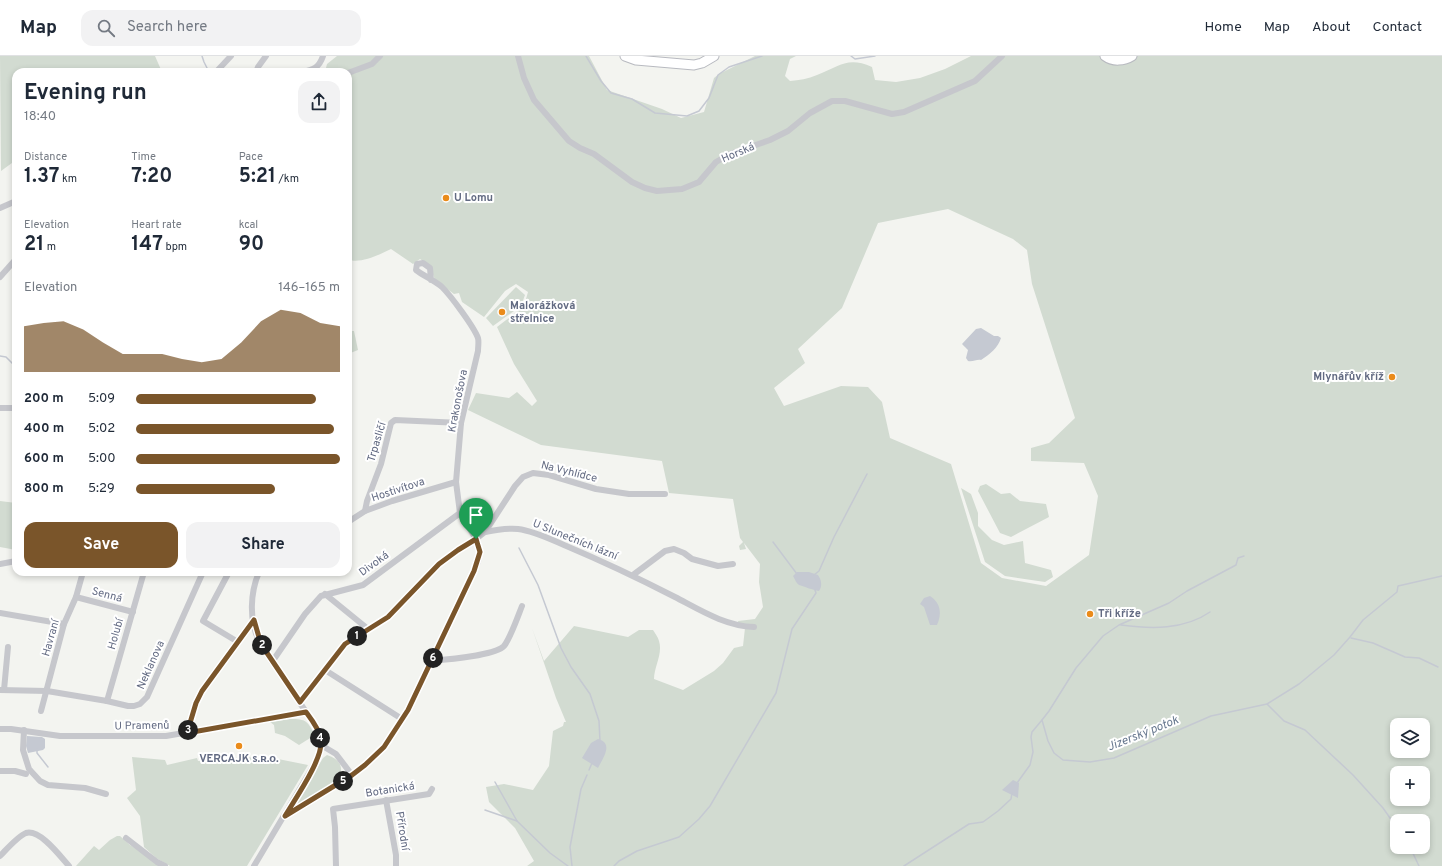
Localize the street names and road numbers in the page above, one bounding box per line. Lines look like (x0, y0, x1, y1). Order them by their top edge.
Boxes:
street label: Horská (719, 140, 757, 166)
street label: Krakonošova (445, 368, 471, 433)
street label: Trpasličí (364, 419, 390, 464)
street label: Na Vyhlídce (539, 458, 599, 486)
street label: Hostivítova (370, 475, 427, 505)
street label: U Slunečních lázní (530, 517, 621, 564)
street label: Divoká (356, 548, 392, 580)
street label: Senná (90, 584, 124, 606)
street label: Holubí (105, 616, 127, 651)
street label: Havraní (39, 617, 63, 658)
street label: Neklanova (134, 638, 168, 692)
street label: U Pramenů (114, 719, 170, 733)
street label: Botanická (364, 779, 416, 801)
street label: Přírodní (392, 810, 412, 853)

